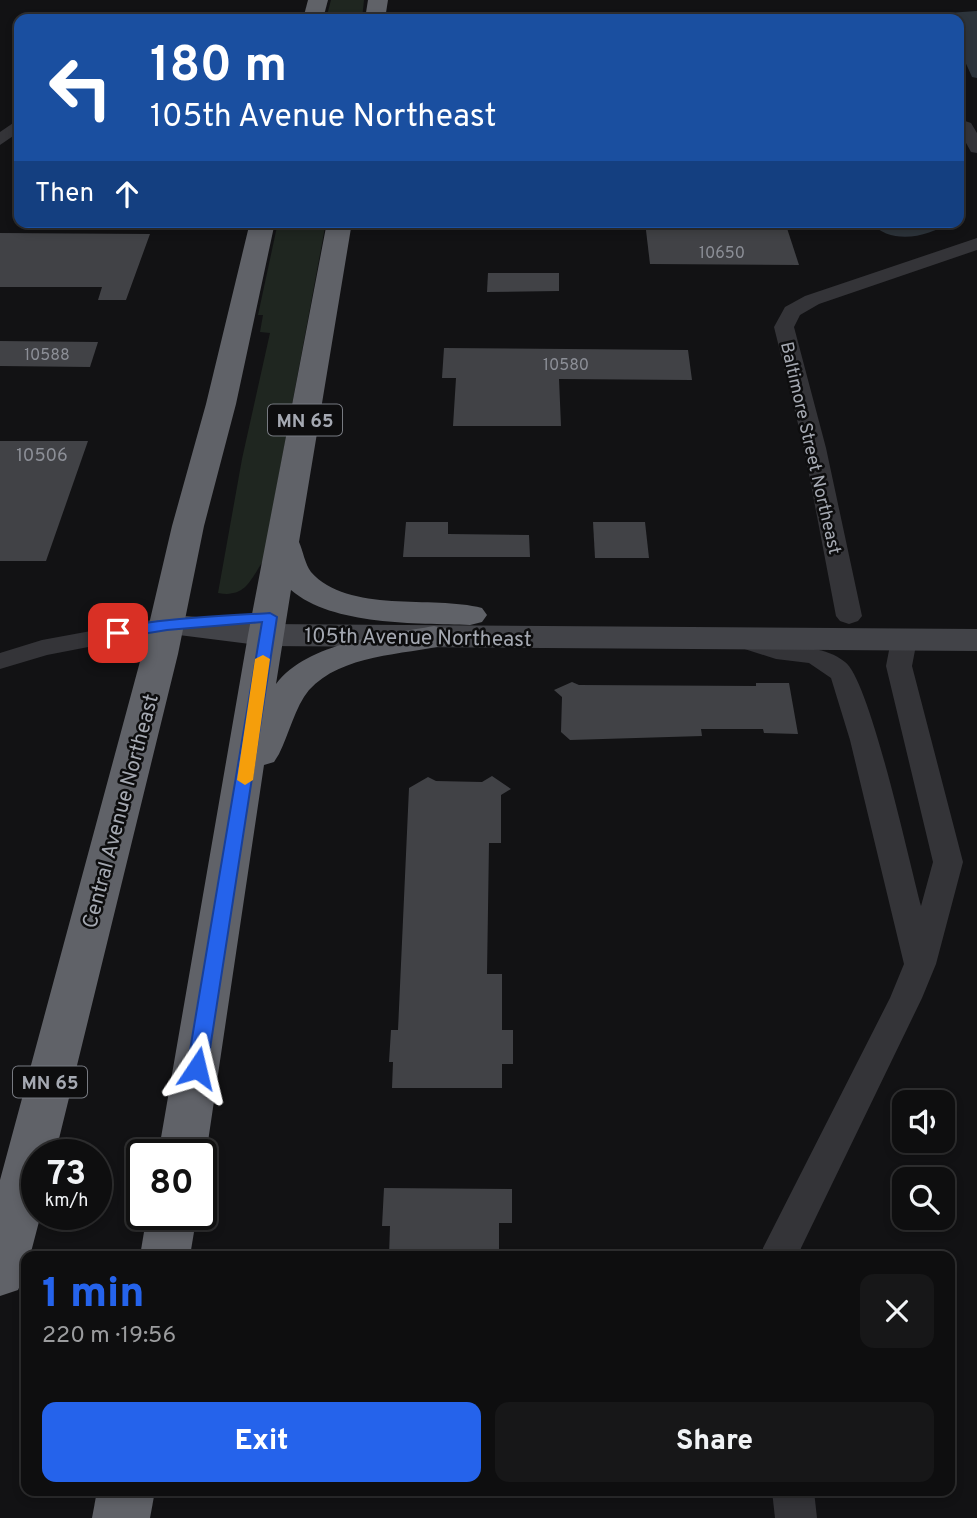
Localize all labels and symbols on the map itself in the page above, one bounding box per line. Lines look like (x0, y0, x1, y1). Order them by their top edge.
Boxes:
house number: 10650 (699, 244, 745, 264)
street label: Baltimore Street Northeast (774, 340, 845, 557)
house number: 10588 (24, 346, 70, 366)
house number: 10580 (543, 356, 589, 376)
road number: MN 65 (268, 404, 342, 436)
house number: 10506 (16, 445, 68, 468)
pin (88, 603, 148, 663)
street label: 105th Avenue Northeast (304, 623, 532, 654)
street label: Central Avenue Northeast (77, 691, 166, 932)
position arrow (160, 1031, 234, 1105)
road number: MN 65 (13, 1066, 87, 1098)
speed limit sign: 80 (126, 1139, 217, 1230)

